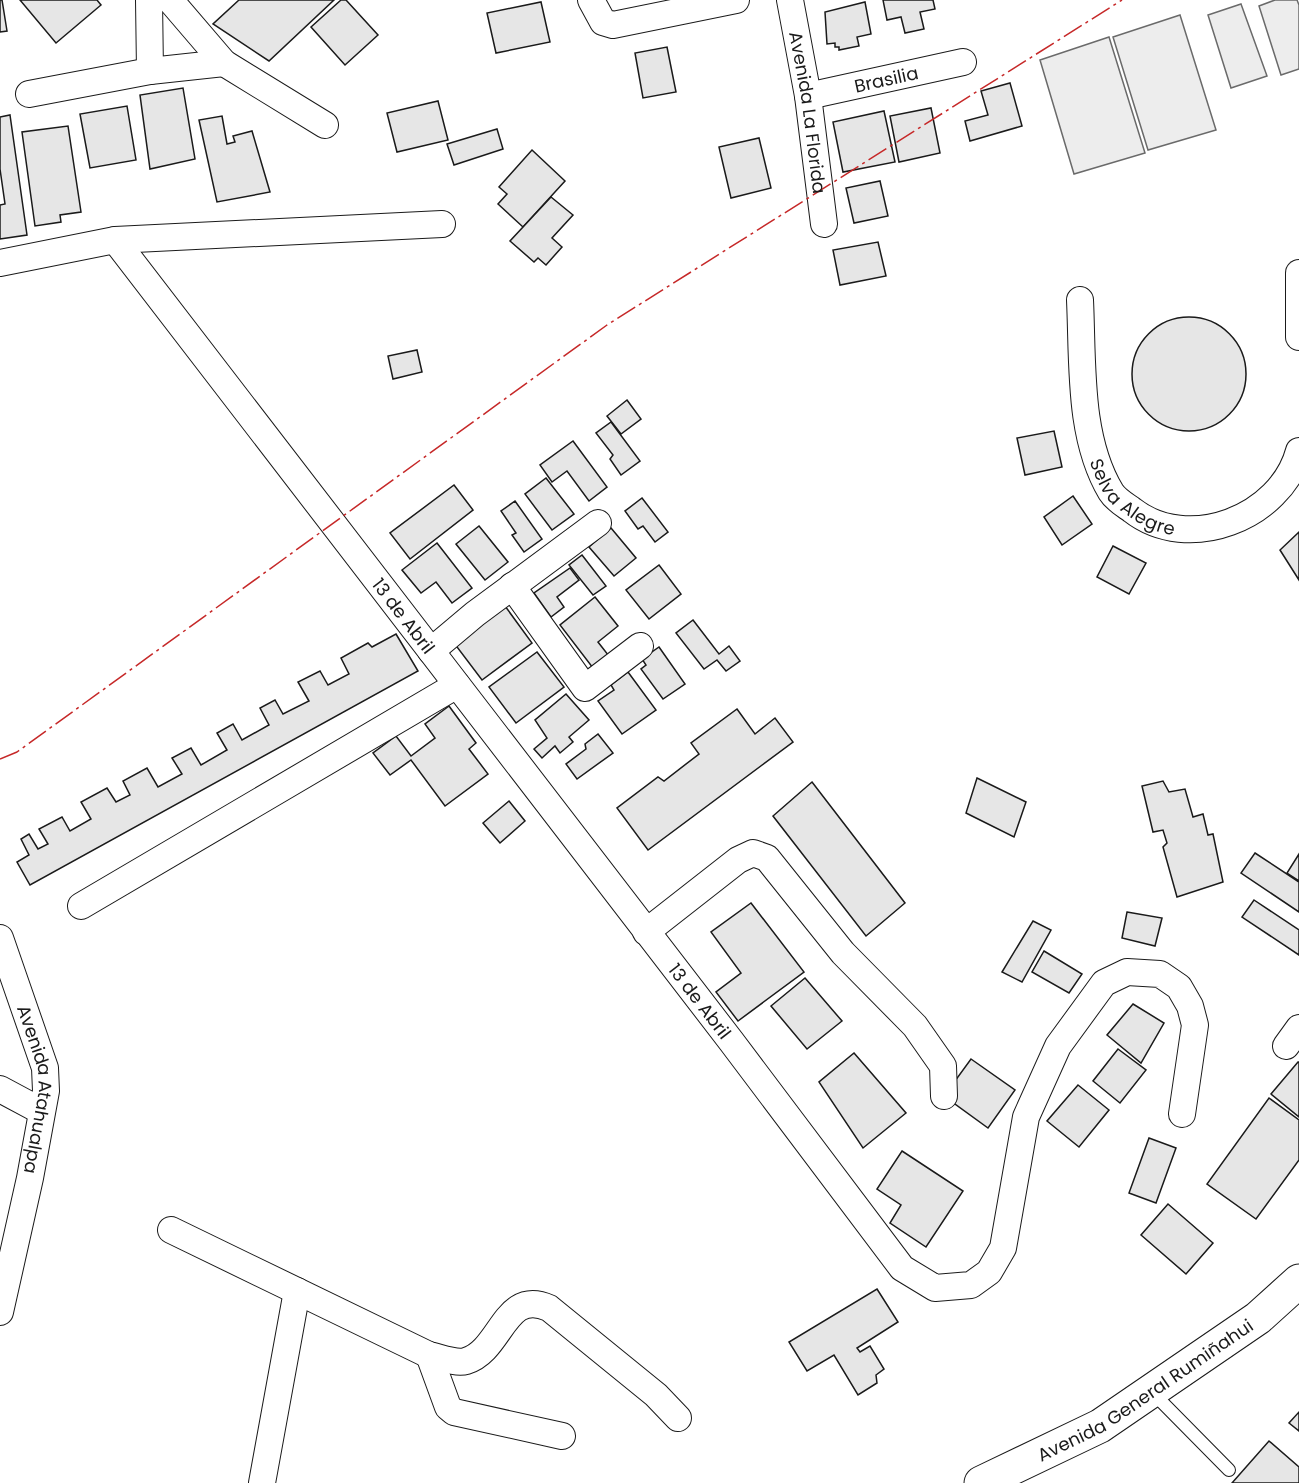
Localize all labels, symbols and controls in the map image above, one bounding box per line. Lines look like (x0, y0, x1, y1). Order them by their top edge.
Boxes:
street label: Avenida La Florida (784, 29, 833, 195)
street label: Brasilia (852, 60, 920, 98)
street label: Selva Alegre (1084, 455, 1177, 541)
street label: 13 de Abril (367, 573, 441, 659)
street label: 13 de Abril (663, 958, 737, 1044)
street label: Avenida Atahualpa (12, 1001, 59, 1176)
street label: Avenida General Rumiñahui (1033, 1313, 1258, 1467)

